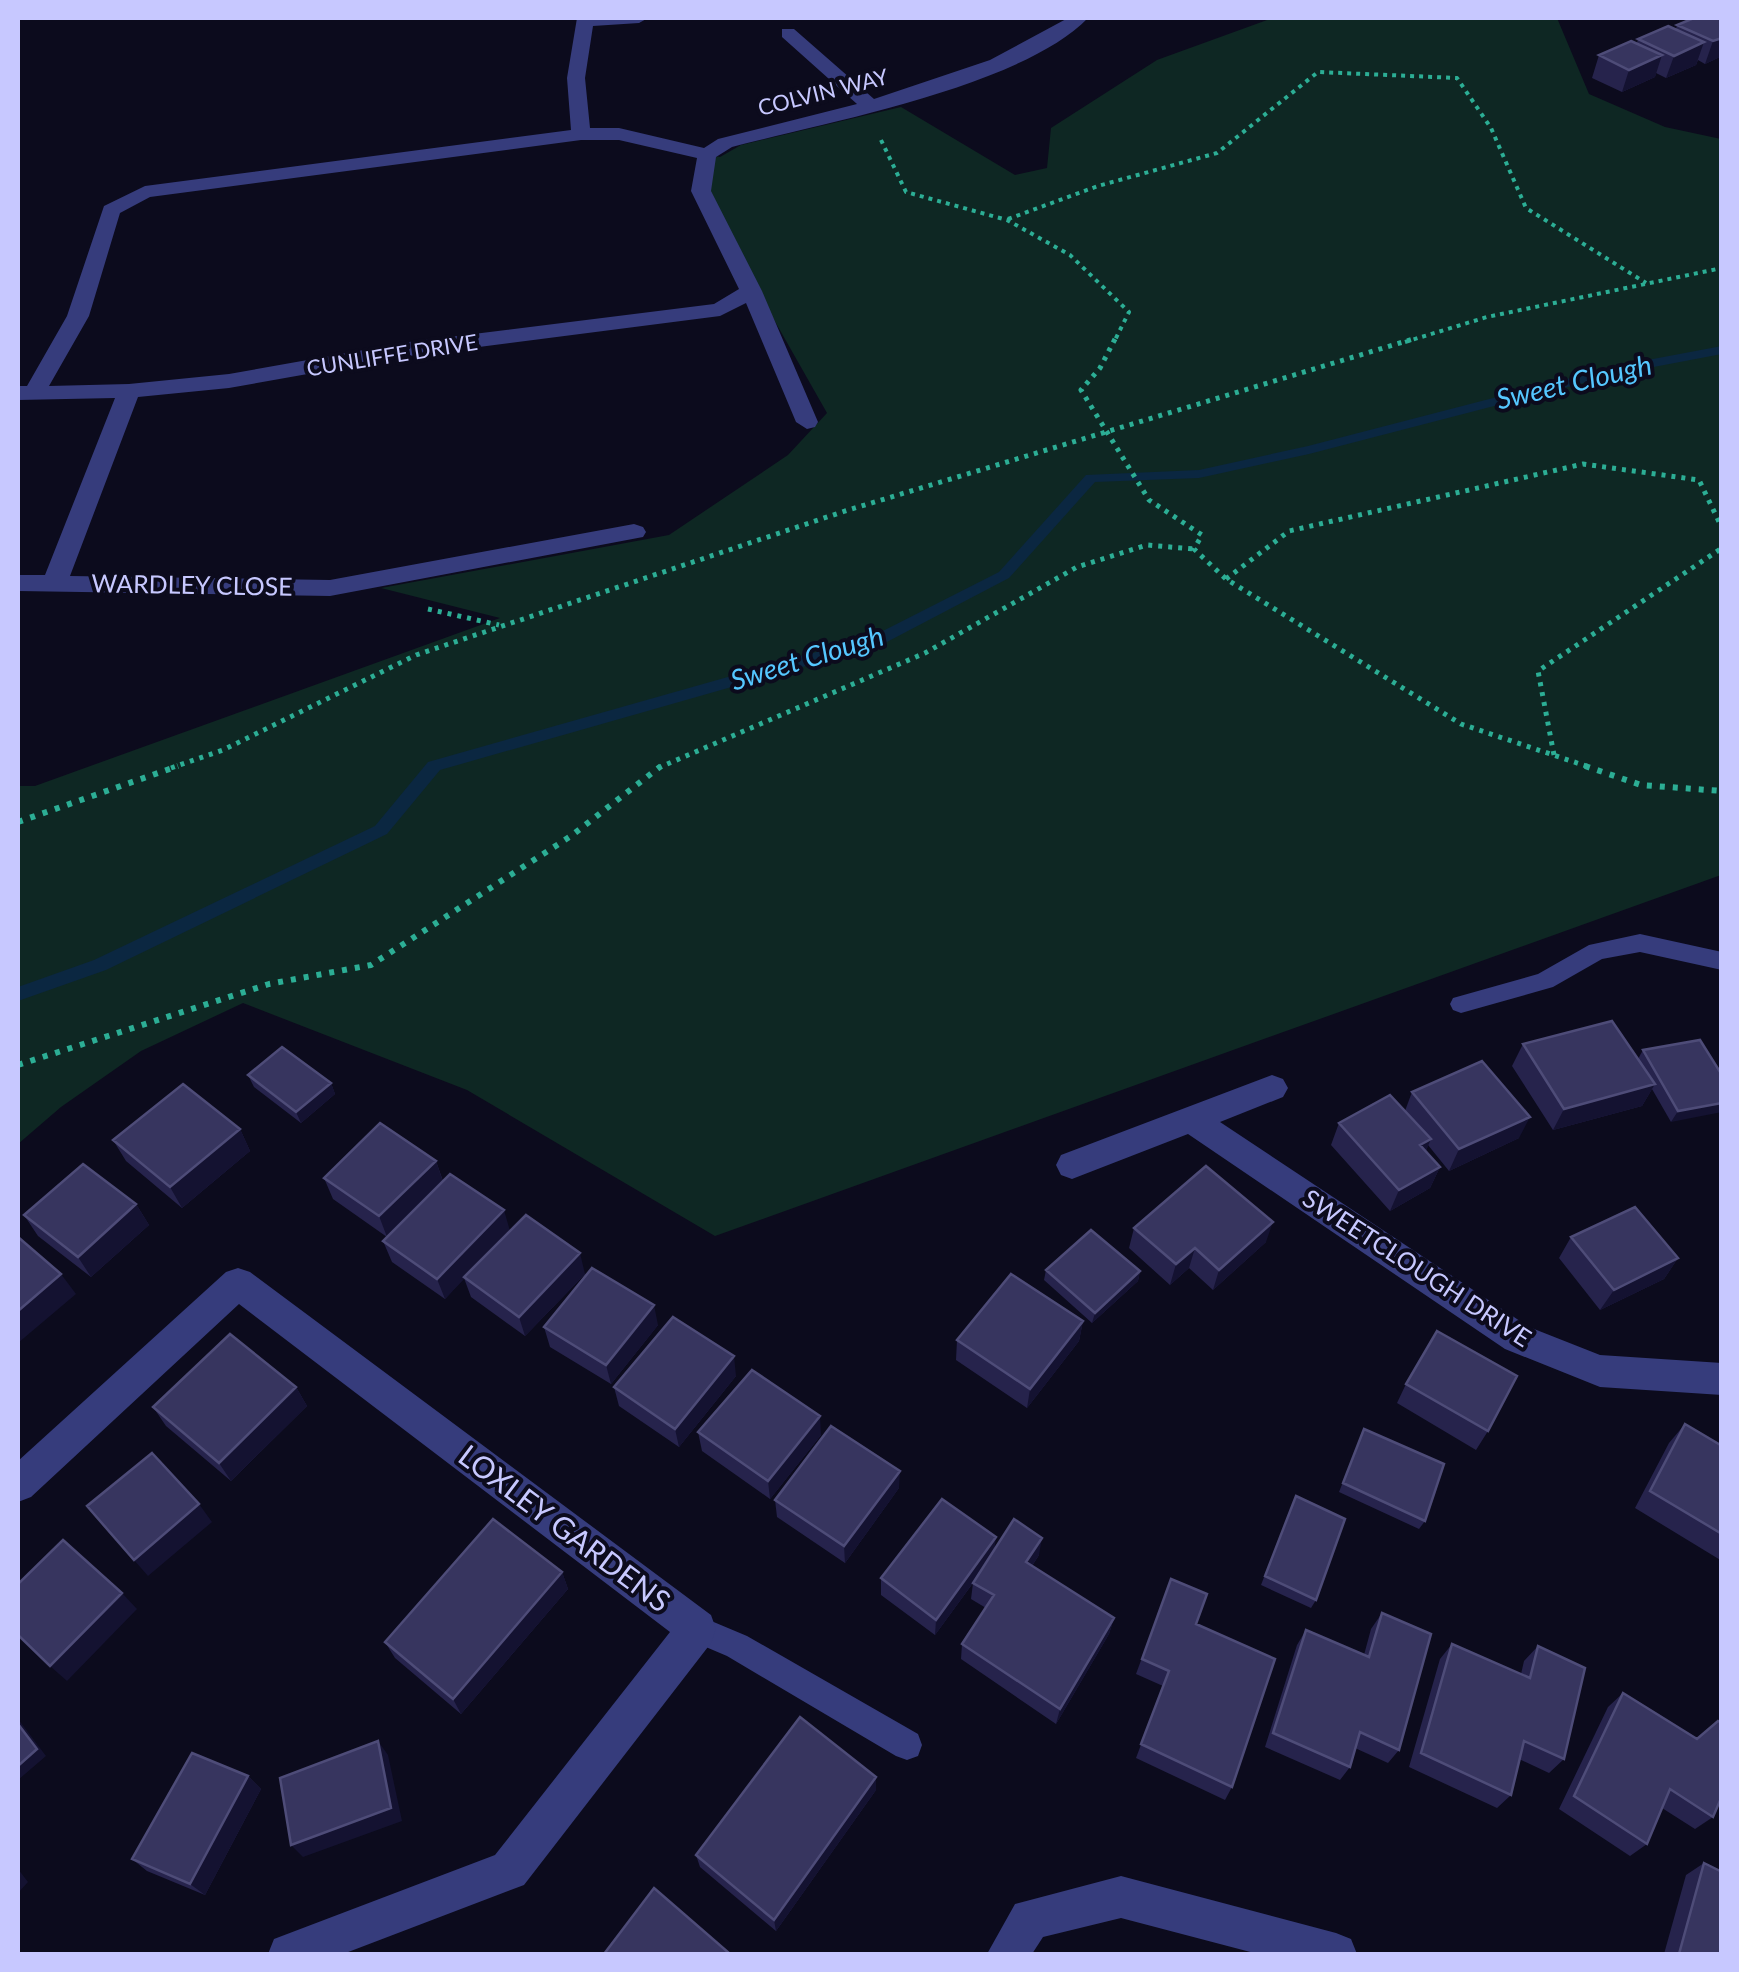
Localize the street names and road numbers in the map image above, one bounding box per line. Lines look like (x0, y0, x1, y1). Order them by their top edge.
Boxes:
street label: COLVIN WAY (755, 62, 891, 121)
street label: CUNLIFFE DRIVE (305, 328, 479, 381)
street label: WARDLEY CLOSE (91, 567, 293, 601)
street label: SWEETCLOUGH DRIVE (1298, 1182, 1537, 1352)
street label: LOXLEY GARDENS (452, 1436, 678, 1619)

